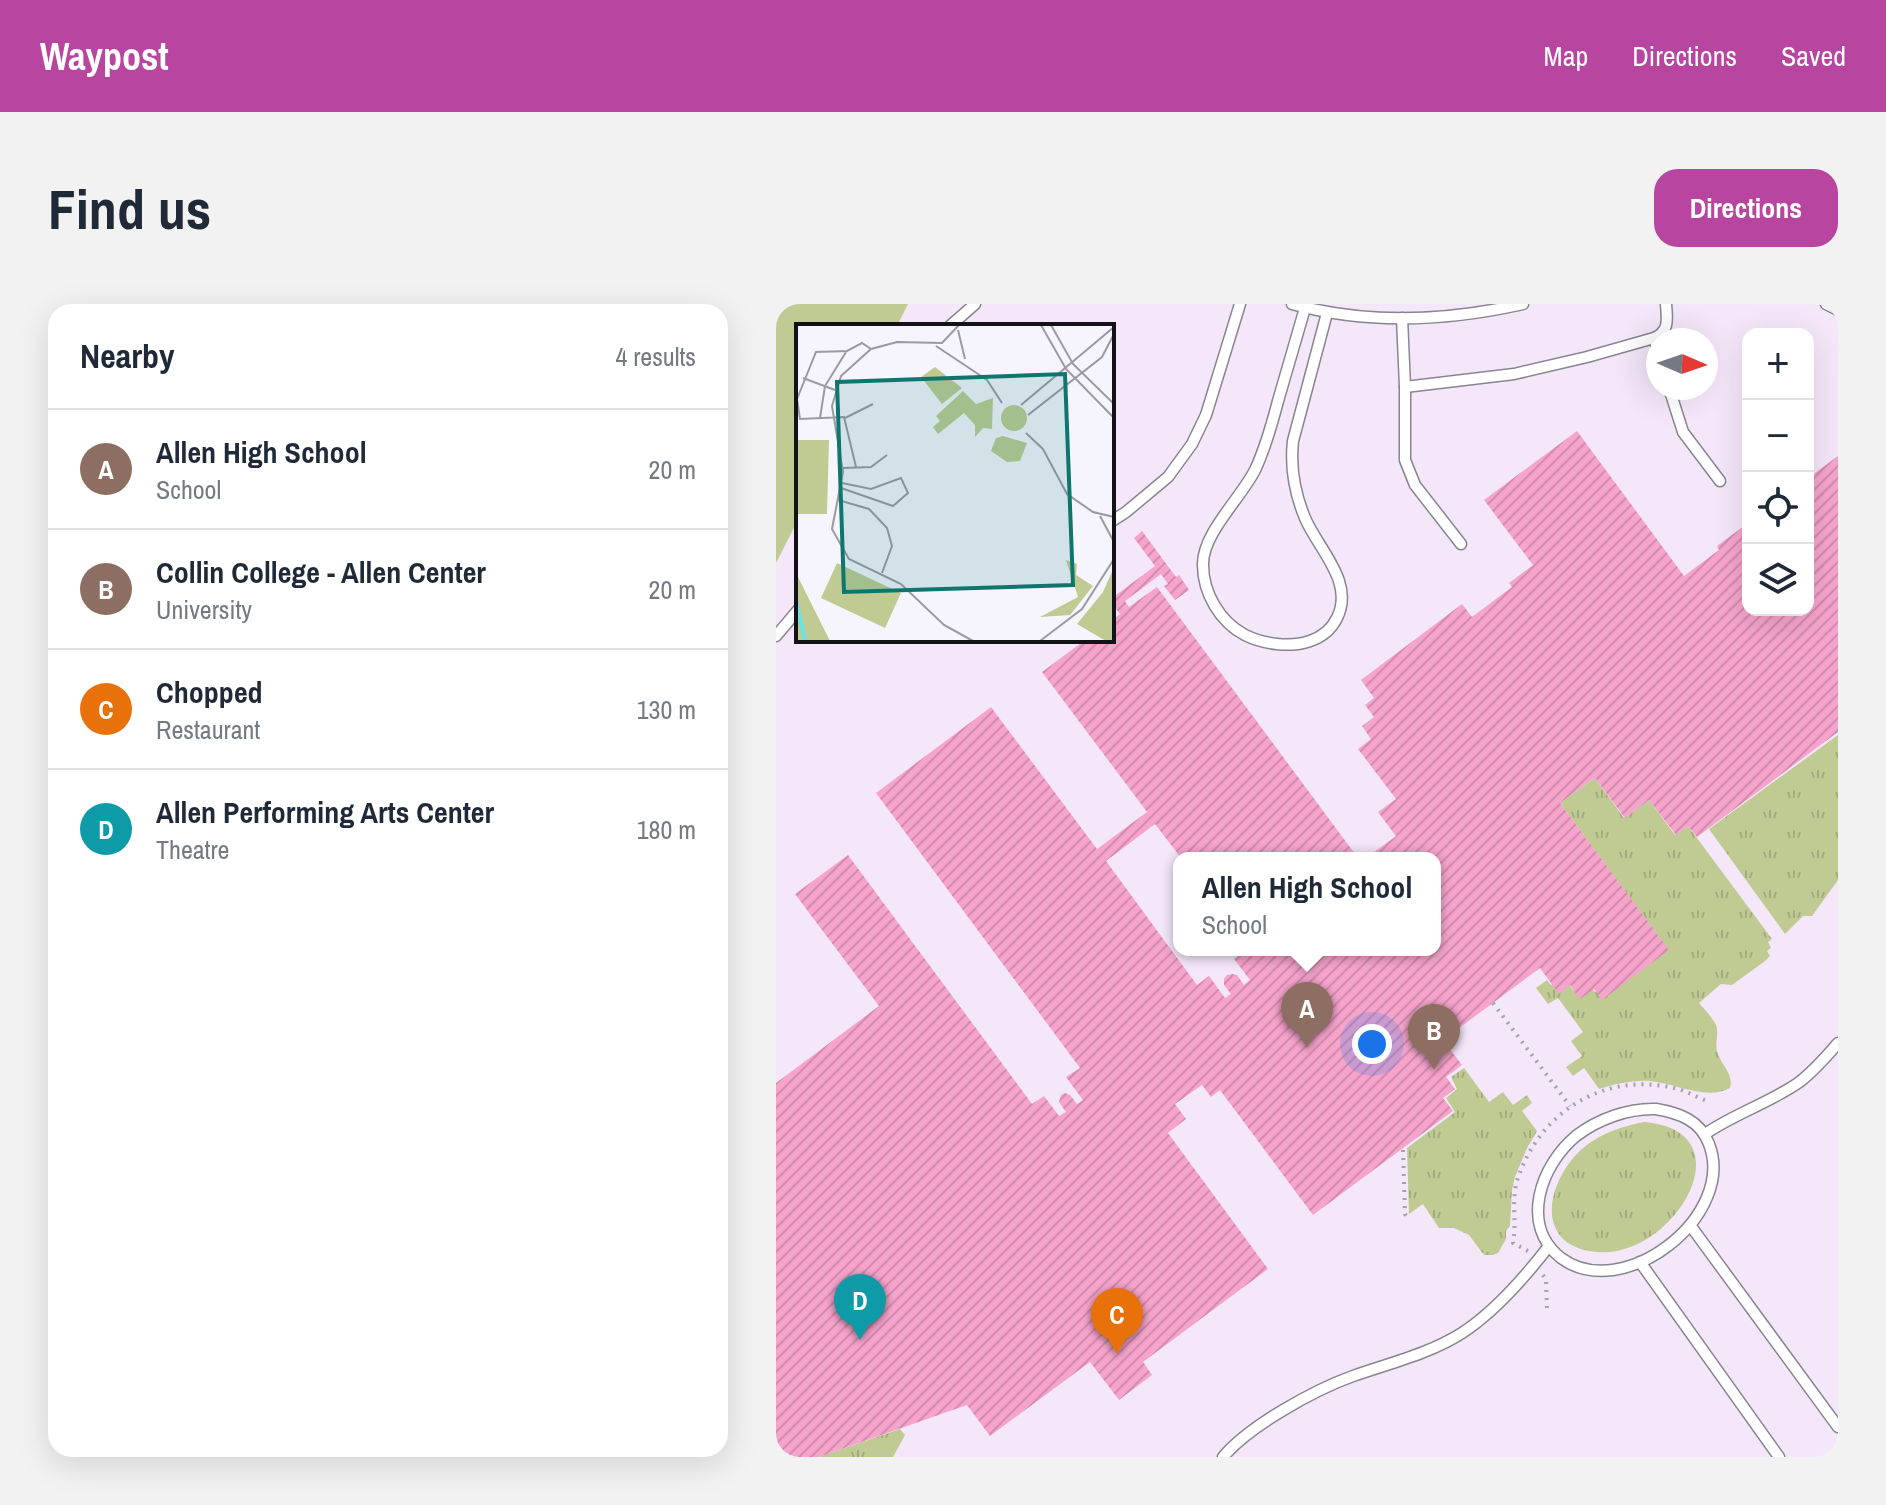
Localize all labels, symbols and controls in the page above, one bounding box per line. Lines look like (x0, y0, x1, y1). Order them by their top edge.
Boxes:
text: Waypost (40, 31, 169, 82)
text: Map (1544, 37, 1588, 75)
text: Directions (1632, 37, 1737, 75)
text: Saved (1781, 37, 1846, 75)
button: Directions (1654, 169, 1838, 247)
text: Find us (48, 171, 211, 246)
inset map (796, 324, 1114, 642)
north arrow (1646, 328, 1718, 400)
map controls (1742, 328, 1814, 616)
button: + (1742, 328, 1814, 400)
text: Nearby (80, 333, 175, 379)
text: 4 results (615, 339, 696, 374)
button: − (1742, 400, 1814, 472)
text: Allen High School (156, 432, 367, 472)
text: A (98, 452, 114, 487)
text: 20 m (649, 452, 696, 487)
text: School (156, 472, 221, 507)
button: locate (1742, 472, 1814, 544)
button: layers (1742, 544, 1814, 616)
text: Collin College - Allen Center (156, 552, 486, 592)
text: B (98, 572, 114, 607)
text: 20 m (649, 572, 696, 607)
text: University (156, 592, 252, 627)
text: Chopped (156, 672, 263, 712)
text: C (98, 692, 114, 727)
text: 130 m (637, 692, 696, 727)
text: Restaurant (156, 712, 260, 747)
text: Allen Performing Arts Center (156, 792, 494, 832)
text: D (98, 812, 114, 847)
text: 180 m (637, 812, 696, 847)
text: Theatre (156, 832, 229, 867)
popup (1173, 852, 1441, 956)
text: Allen High School (1202, 867, 1412, 907)
text: School (1202, 907, 1267, 942)
pin: A (1281, 982, 1333, 1048)
pin: B (1408, 1004, 1460, 1070)
your location (1352, 1024, 1392, 1064)
pin: D (834, 1274, 886, 1340)
pin: C (1091, 1288, 1143, 1354)

